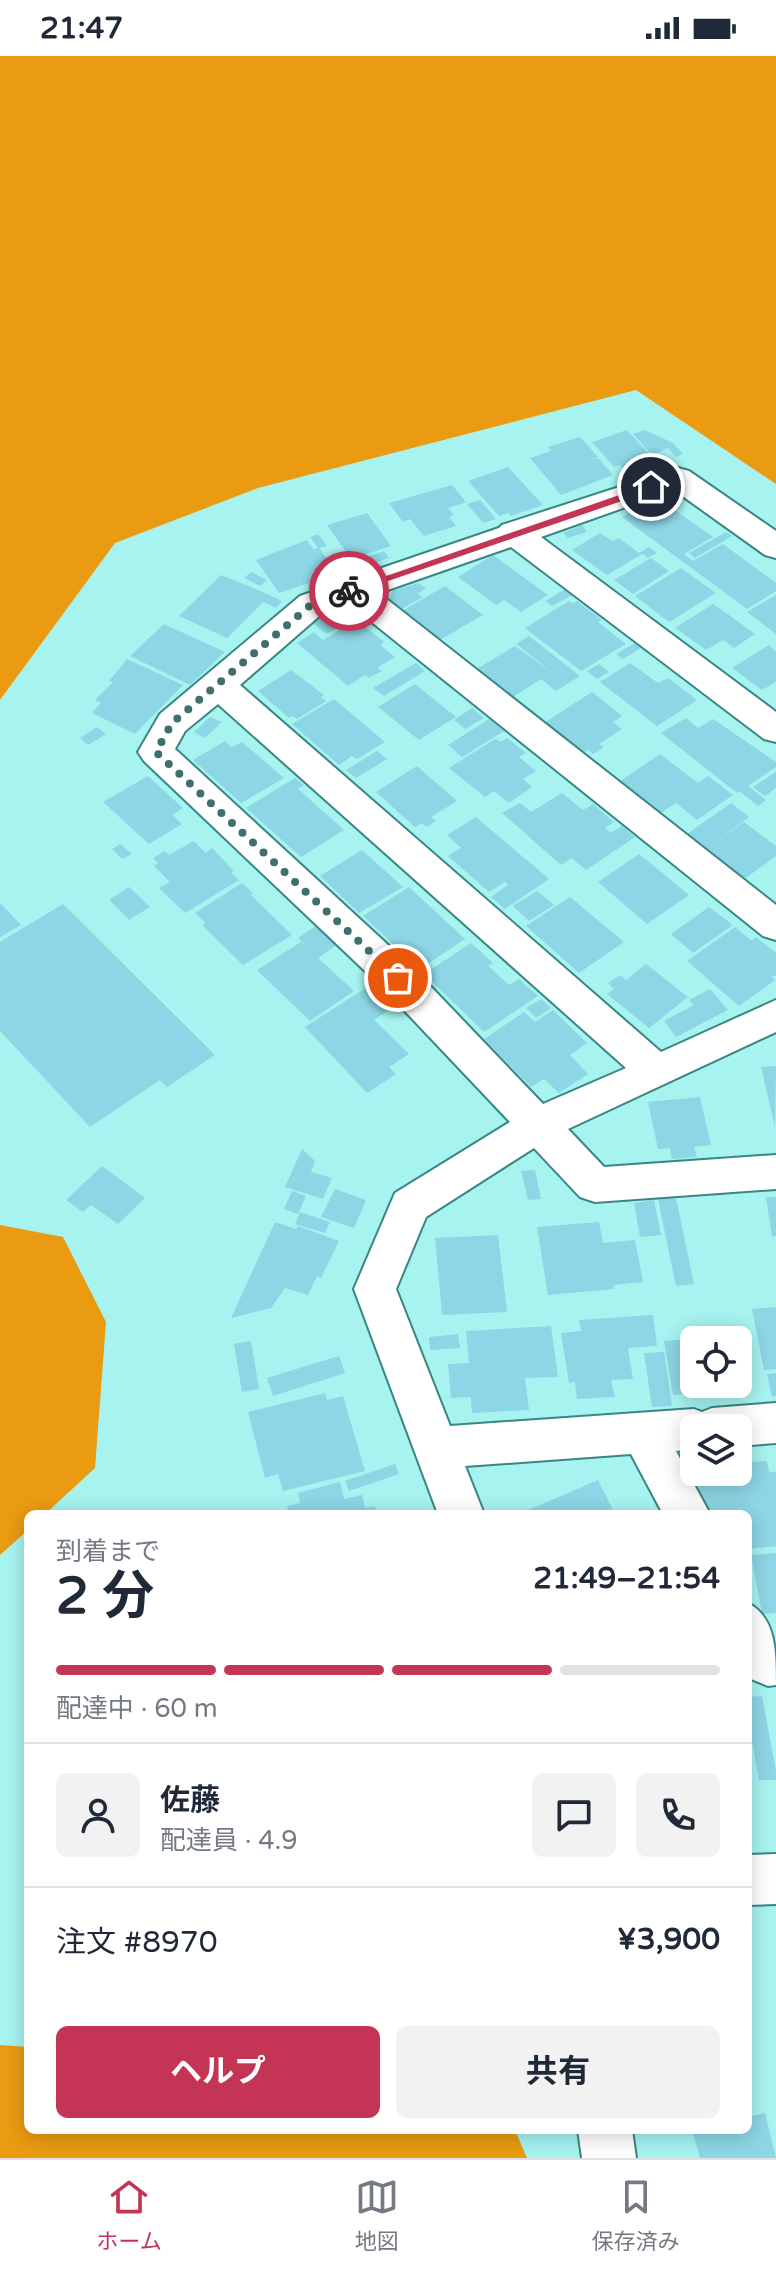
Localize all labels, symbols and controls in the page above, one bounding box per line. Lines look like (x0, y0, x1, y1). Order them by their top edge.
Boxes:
text: 21:47 (40, 10, 123, 47)
pin (617, 453, 685, 521)
icon: home (629, 465, 673, 509)
courier (309, 551, 389, 631)
icon: bike (327, 569, 371, 613)
pin (364, 944, 432, 1012)
icon: bag (376, 956, 420, 1000)
map controls (680, 1326, 752, 1486)
button: locate (680, 1326, 752, 1398)
button: layers (680, 1414, 752, 1486)
text: 到着まで (56, 1536, 160, 1567)
text: 21:49–21:54 (533, 1560, 720, 1597)
text: 2 分 (56, 1565, 154, 1628)
text: 配達中 · 60 m (56, 1693, 218, 1724)
button: person (56, 1773, 140, 1857)
button: chat (532, 1773, 616, 1857)
button: phone (636, 1773, 720, 1857)
text: 佐藤 (160, 1782, 220, 1819)
text: 配達員 · 4.9 (160, 1825, 298, 1856)
text: ¥3,900 (617, 1921, 720, 1958)
text: 注文 #8970 (56, 1924, 218, 1961)
button: ヘルプ (56, 2026, 380, 2118)
button: 共有 (396, 2026, 720, 2118)
tab: ホーム (96, 2175, 162, 2255)
tab: 地図 (355, 2175, 399, 2255)
tab: 保存済み (592, 2175, 680, 2255)

